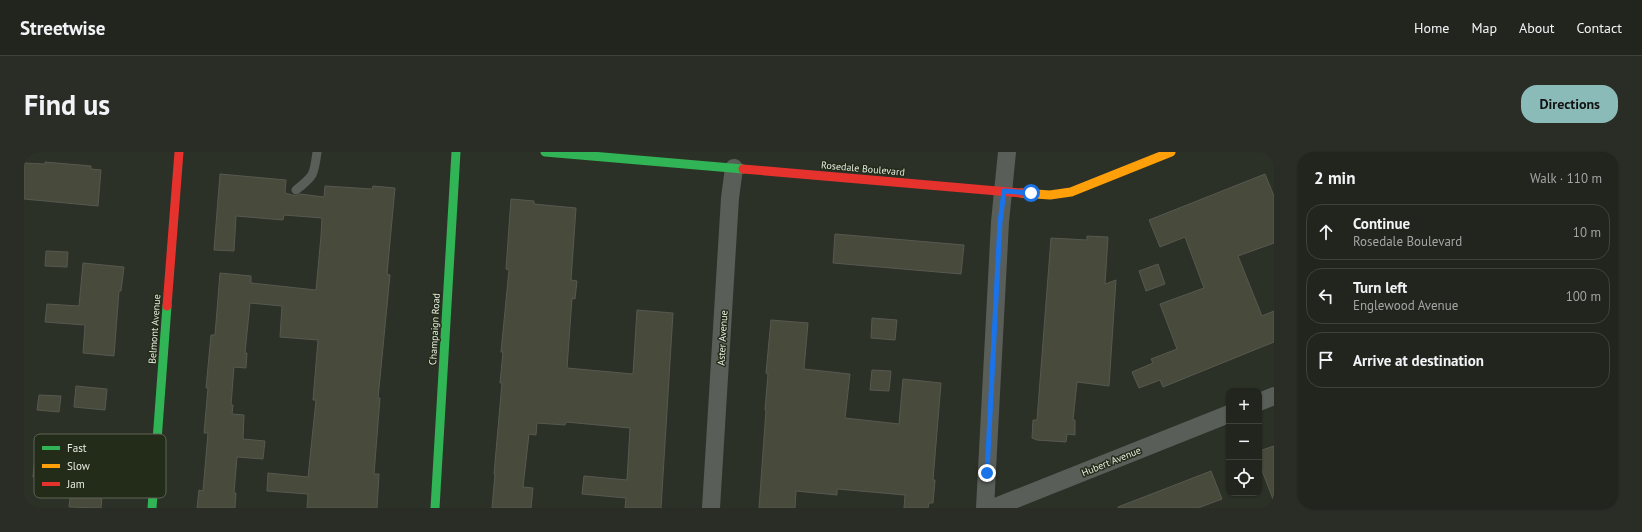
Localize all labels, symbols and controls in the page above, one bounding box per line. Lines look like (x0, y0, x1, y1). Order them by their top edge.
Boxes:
text: Streetwise (20, 16, 105, 40)
text: Home (1414, 19, 1449, 37)
text: Map (1471, 19, 1497, 37)
text: About (1519, 19, 1555, 37)
text: Contact (1577, 19, 1622, 37)
button: Directions (1521, 85, 1618, 123)
text: Find us (24, 86, 110, 123)
street label: Rosedale Boulevard (821, 158, 905, 179)
text: 2 min (1314, 167, 1355, 189)
text: Walk · 110 m (1530, 170, 1602, 187)
route start (1022, 184, 1040, 202)
text: Continue (1353, 214, 1410, 233)
icon: ahead (1315, 221, 1337, 243)
text: 10 m (1573, 224, 1601, 241)
text: Rosedale Boulevard (1353, 233, 1462, 250)
text: Turn left (1353, 278, 1407, 297)
icon: left (1315, 285, 1337, 307)
text: 100 m (1566, 288, 1601, 305)
street label: Champaign Road (426, 293, 443, 365)
street label: Belmont Avenue (146, 294, 163, 364)
text: Englewood Avenue (1353, 297, 1458, 314)
street label: Aster Avenue (715, 310, 730, 366)
icon: arrive (1315, 349, 1337, 371)
text: Arrive at destination (1353, 351, 1484, 370)
map controls (1226, 388, 1262, 496)
button: + (1226, 388, 1262, 424)
button: − (1226, 424, 1262, 460)
legend (34, 434, 166, 498)
text: Fast (67, 441, 87, 455)
street label: Hubert Avenue (1079, 444, 1143, 479)
text: Slow (67, 459, 90, 473)
button: locate (1226, 460, 1262, 496)
route end (978, 464, 996, 482)
text: Jam (66, 477, 85, 491)

